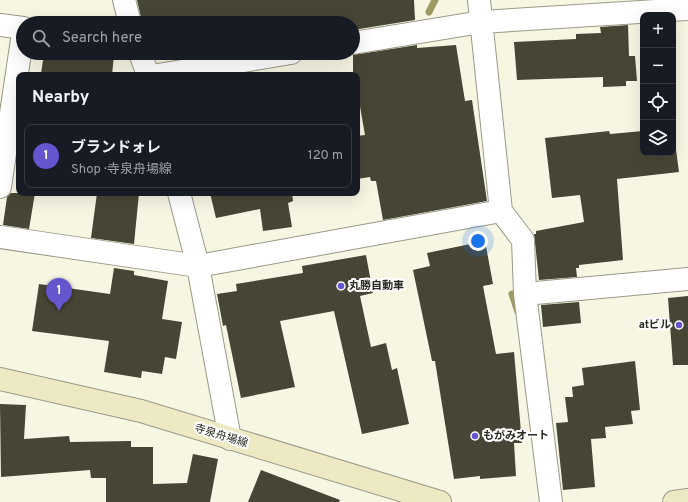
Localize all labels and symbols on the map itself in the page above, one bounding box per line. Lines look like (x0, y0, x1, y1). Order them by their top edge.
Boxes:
your location (468, 231, 488, 251)
pin: 1 (46, 278, 72, 311)
place label: 丸勝自動車 (349, 279, 404, 293)
marker: 丸勝自動車 (336, 281, 346, 291)
place label: atビル (639, 318, 671, 332)
marker: atビル (674, 320, 684, 330)
street label: 寺泉舟場線 (193, 421, 249, 451)
place label: もがみオート (483, 429, 549, 443)
marker: もがみオート (470, 431, 480, 441)

